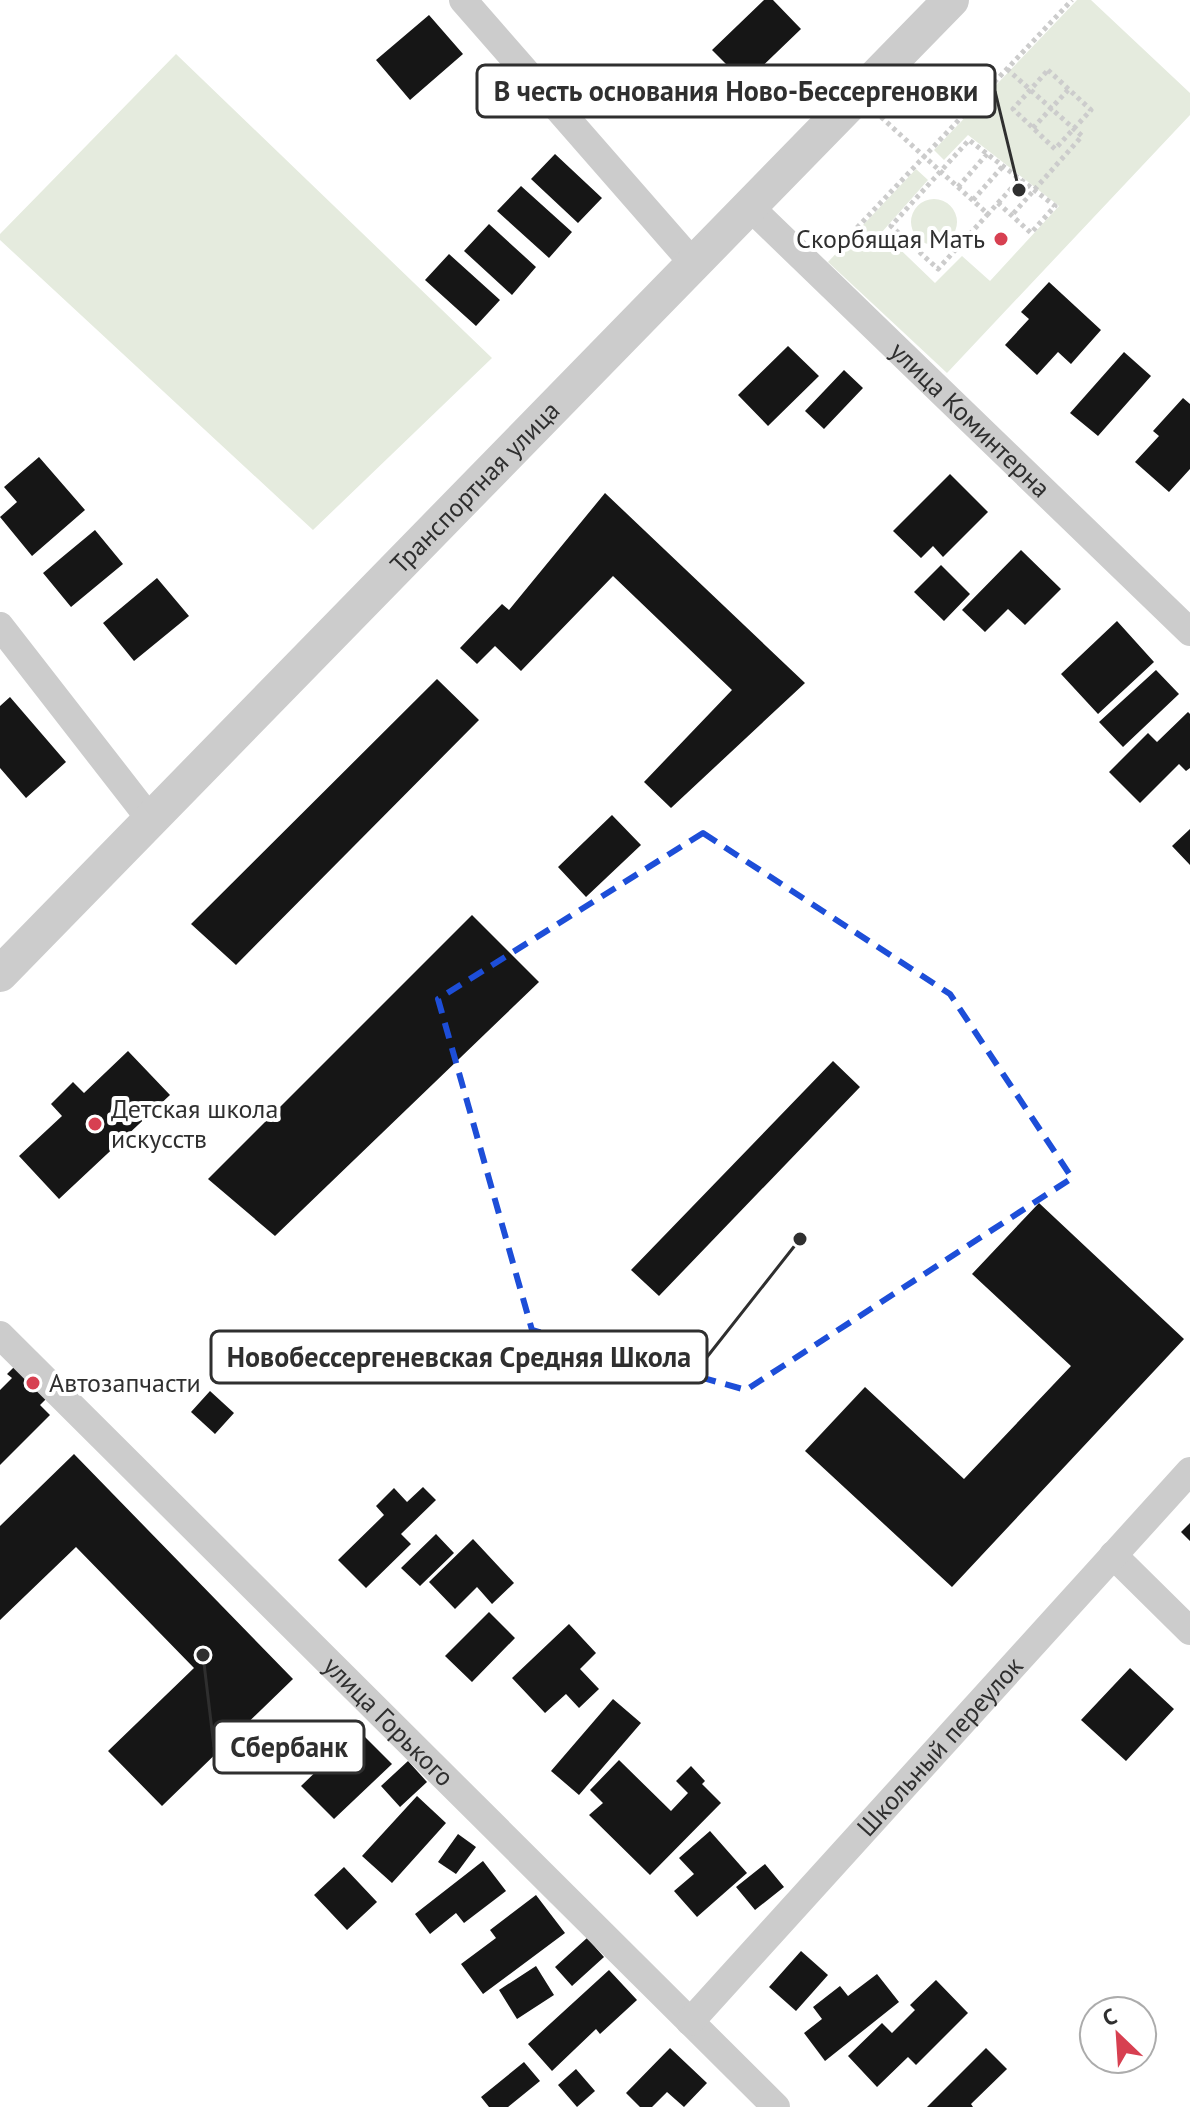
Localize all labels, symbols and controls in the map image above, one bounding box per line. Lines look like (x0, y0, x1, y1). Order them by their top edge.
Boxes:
callout: В честь основания Ново-Бессергеновки (477, 65, 995, 117)
text: В честь основания Ново-Бессергеновки (494, 72, 978, 109)
place label: Скорбящая Мать (796, 222, 985, 255)
marker: Скорбящая Мать (992, 230, 1010, 248)
street label: улица Коминтерна (883, 334, 1058, 504)
street label: Транспортная улица (383, 394, 566, 580)
place label: Детская школа искусств (111, 1092, 278, 1155)
marker: Детская школа искусств (86, 1115, 104, 1133)
callout: Новобессергеневская Средняя Школа (211, 1331, 707, 1383)
text: Новобессергеневская Средняя Школа (227, 1338, 691, 1375)
place label: Автозапчасти (49, 1366, 201, 1399)
marker: Автозапчасти (24, 1374, 42, 1392)
street label: улица Горького (317, 1649, 461, 1793)
street label: Школьный переулок (850, 1649, 1030, 1843)
callout: Сбербанк (214, 1721, 364, 1773)
text: Сбербанк (230, 1728, 348, 1765)
north arrow (1078, 1995, 1158, 2075)
text: С (1098, 2002, 1121, 2032)

